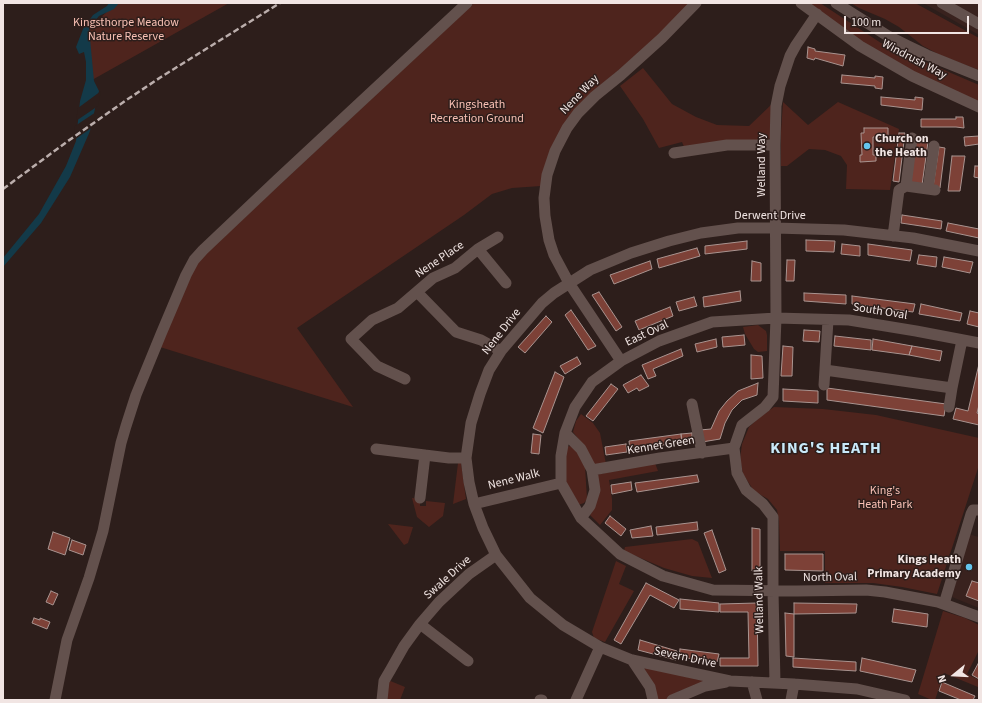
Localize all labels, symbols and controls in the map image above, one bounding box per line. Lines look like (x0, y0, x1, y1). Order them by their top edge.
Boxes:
scale bar (846, 8, 971, 34)
text: 100 m (851, 14, 881, 31)
park label: Kingsthorpe Meadow Nature Reserve (73, 16, 179, 44)
street label: Windrush Way (879, 37, 949, 83)
street label: Nene Way (558, 72, 602, 118)
park label: Kingsheath Recreation Ground (430, 98, 524, 126)
place label: Church on the Heath (875, 132, 929, 160)
street label: Welland Way (755, 133, 769, 197)
marker: Church on the Heath (862, 141, 872, 151)
street label: Derwent Drive (734, 209, 806, 223)
street label: Nene Place (413, 238, 467, 282)
street label: South Oval (852, 301, 908, 323)
street label: Nene Drive (480, 306, 524, 358)
street label: East Oval (623, 318, 671, 350)
street label: Kennet Green (626, 434, 696, 458)
district label: KING'S HEATH (770, 439, 882, 459)
street label: Nene Walk (487, 467, 541, 493)
park label: King's Heath Park (858, 484, 912, 512)
street label: Swale Drive (421, 553, 475, 603)
place label: Kings Heath Primary Academy (867, 553, 961, 581)
marker: Kings Heath Primary Academy (964, 562, 974, 572)
street label: Welland Walk (752, 566, 768, 634)
street label: North Oval (803, 570, 857, 586)
street label: Severn Drive (653, 644, 717, 672)
north arrow (934, 655, 974, 695)
text: N (934, 673, 950, 685)

